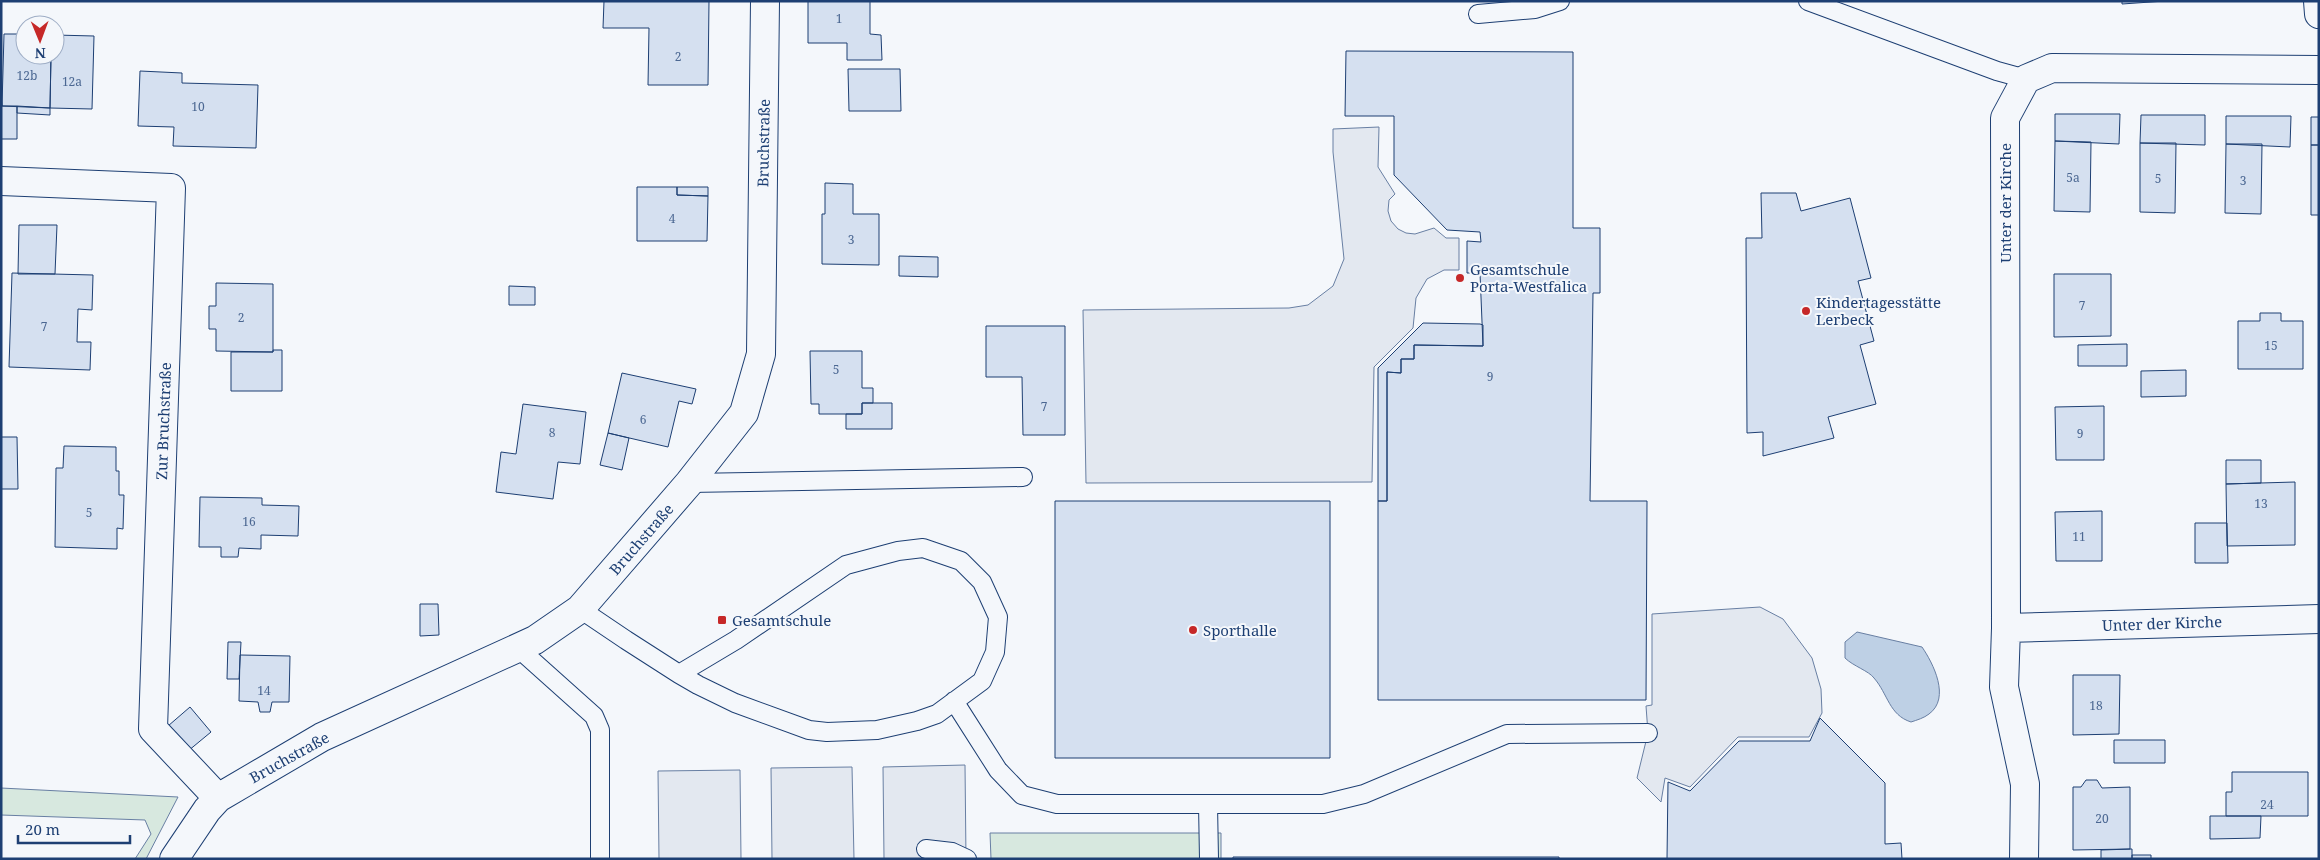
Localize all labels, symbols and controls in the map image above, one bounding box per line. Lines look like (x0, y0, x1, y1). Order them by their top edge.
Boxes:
house number: 1 (836, 10, 842, 27)
north arrow (15, 15, 65, 65)
text: N (35, 44, 46, 63)
house number: 2 (675, 48, 681, 65)
house number: 12b (17, 67, 37, 84)
house number: 12a (62, 73, 82, 90)
house number: 10 (191, 98, 205, 115)
street label: Bruchstraße (752, 99, 774, 187)
street label: Unter der Kirche (1995, 143, 2015, 263)
house number: 5a (2066, 169, 2080, 186)
house number: 5 (2155, 170, 2161, 187)
house number: 3 (2240, 172, 2247, 189)
house number: 4 (669, 210, 676, 227)
house number: 3 (848, 231, 855, 248)
place label: Gesamtschule Porta-Westfalica (1470, 259, 1587, 296)
marker: Gesamtschule Porta-Westfalica (1454, 272, 1466, 284)
place label: Kindertagesstätte Lerbeck (1816, 292, 1941, 329)
house number: 7 (2079, 297, 2086, 314)
marker: Kindertagesstätte Lerbeck (1800, 305, 1812, 317)
house number: 2 (238, 309, 244, 326)
house number: 7 (41, 318, 48, 335)
house number: 15 (2264, 337, 2278, 354)
house number: 5 (833, 361, 839, 378)
street label: Zur Bruchstraße (151, 362, 175, 480)
house number: 9 (1487, 368, 1493, 385)
house number: 7 (1041, 398, 1048, 415)
house number: 6 (640, 411, 647, 428)
house number: 8 (549, 424, 556, 441)
house number: 9 (2077, 425, 2083, 442)
house number: 13 (2254, 495, 2268, 512)
street label: Bruchstraße (604, 499, 678, 579)
house number: 5 (86, 504, 92, 521)
house number: 16 (242, 513, 256, 530)
house number: 11 (2072, 528, 2086, 545)
place label: Gesamtschule (732, 610, 831, 630)
street label: Unter der Kirche (2102, 611, 2222, 635)
marker: Gesamtschule (716, 614, 728, 626)
place label: Sporthalle (1203, 620, 1277, 640)
marker: Sporthalle (1187, 624, 1199, 636)
house number: 14 (257, 682, 271, 699)
house number: 18 (2089, 697, 2103, 714)
street label: Bruchstraße (246, 727, 332, 787)
house number: 24 (2260, 796, 2274, 813)
house number: 20 (2095, 810, 2109, 827)
scale bar (18, 812, 130, 844)
text: 20 m (25, 819, 60, 839)

